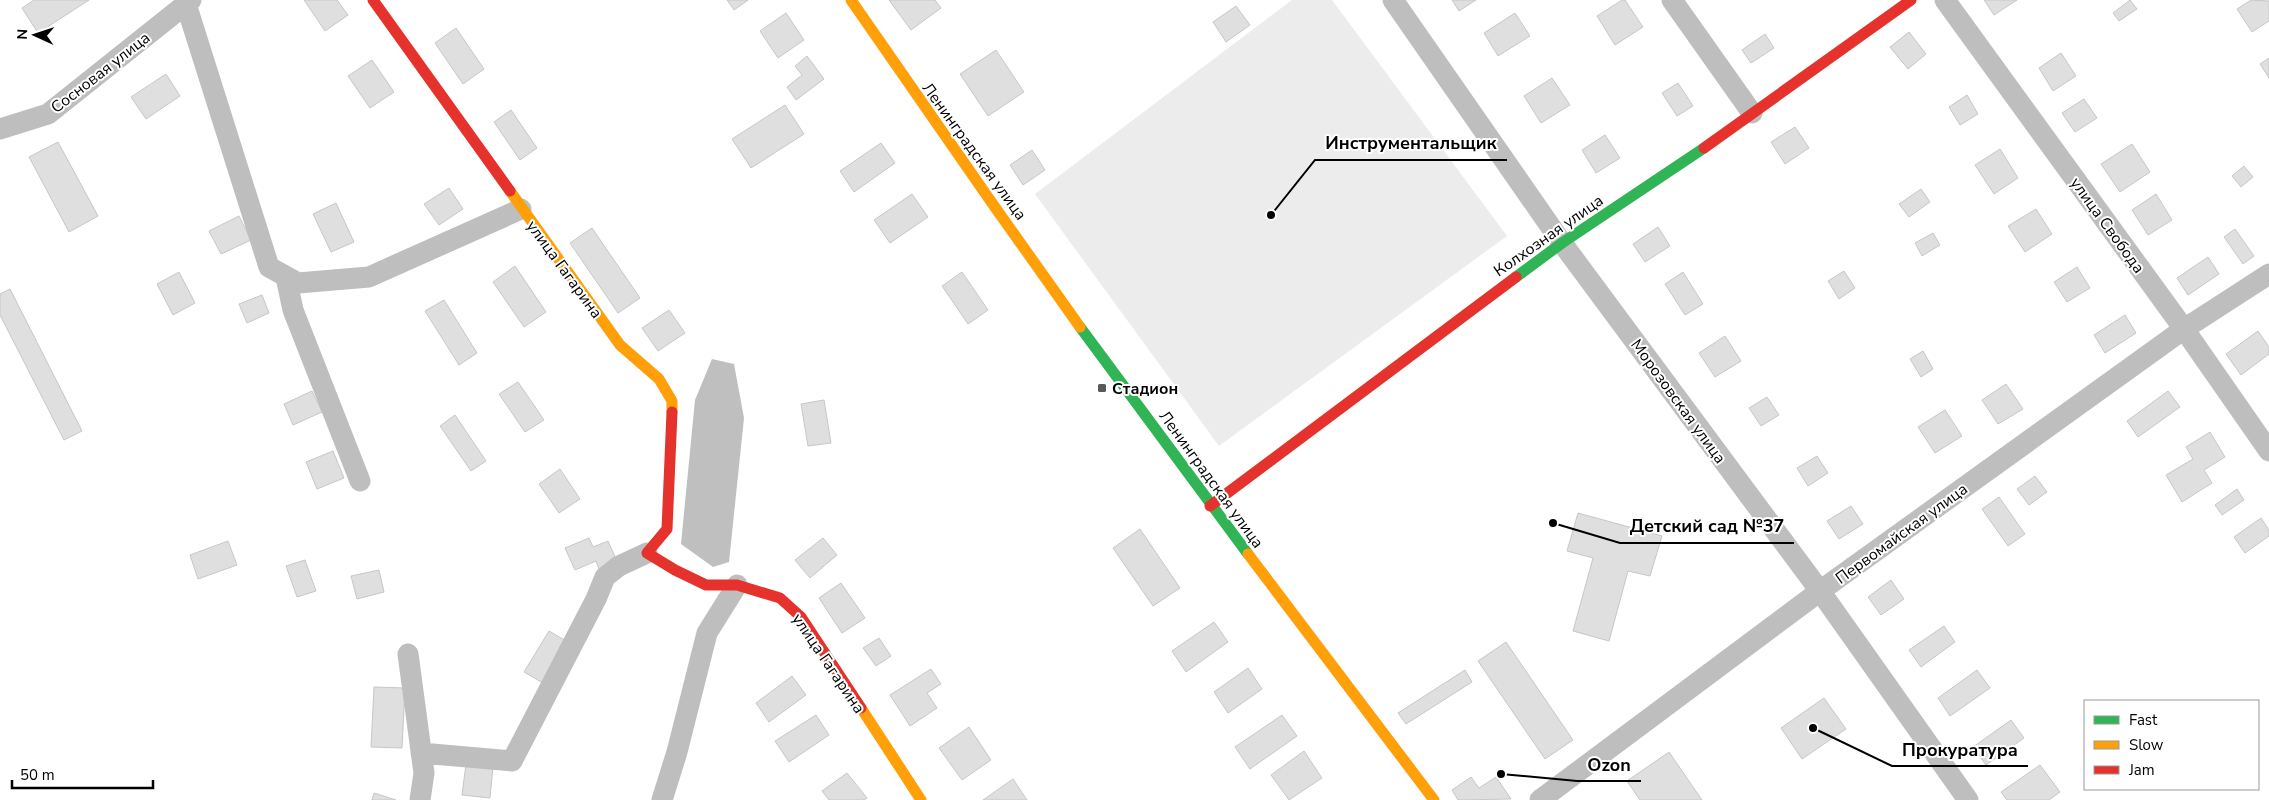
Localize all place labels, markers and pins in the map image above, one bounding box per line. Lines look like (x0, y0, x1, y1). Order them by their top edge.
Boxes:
callout: Инструментальщик (1315, 127, 1507, 160)
place label: Стадион (1112, 378, 1178, 400)
marker: Стадион (1096, 382, 1108, 394)
callout: Детский сад №37 (1620, 510, 1794, 543)
callout: Прокуратура (1892, 733, 2028, 766)
callout: Ozon (1577, 748, 1641, 781)

